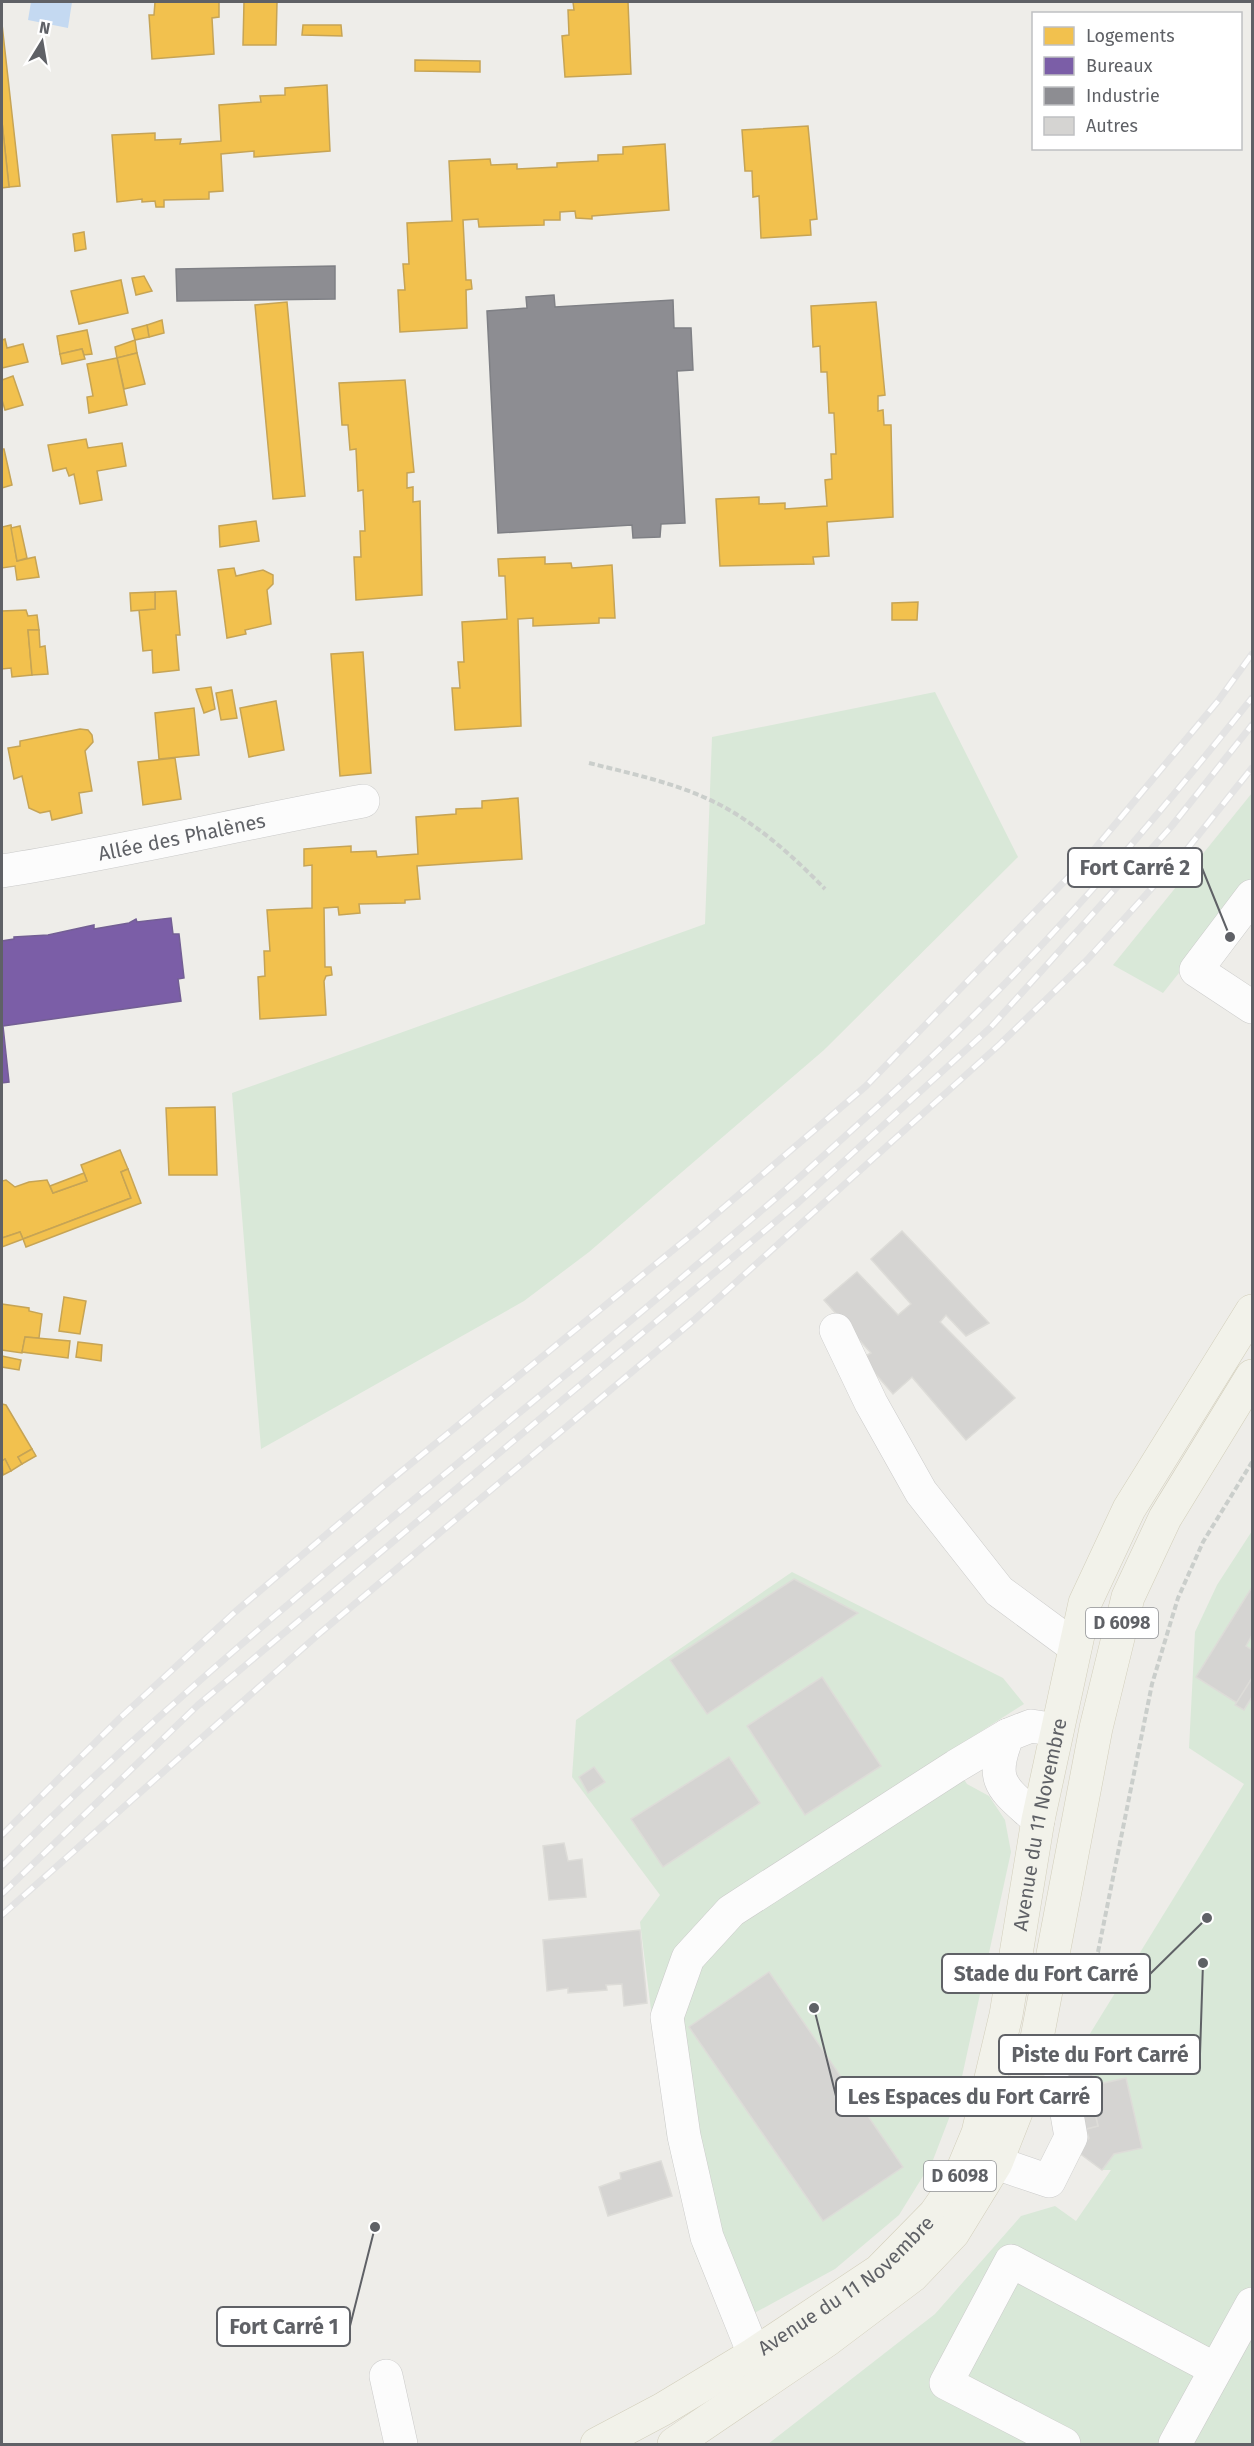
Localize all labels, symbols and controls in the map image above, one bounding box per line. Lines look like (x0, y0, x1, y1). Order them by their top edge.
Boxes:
north arrow (12, 12, 72, 72)
legend (1032, 12, 1242, 150)
text: N (38, 17, 52, 38)
text: Logements (1086, 25, 1175, 47)
text: Bureaux (1086, 55, 1153, 77)
text: Industrie (1086, 85, 1160, 107)
text: Autres (1086, 115, 1138, 137)
street label: Allée des Phalènes (96, 808, 268, 866)
callout: Fort Carré 2 (1068, 848, 1202, 887)
text: Fort Carré 2 (1080, 855, 1190, 881)
road number: D 6098 (1086, 1608, 1158, 1638)
street label: Avenue du 11 Novembre (1008, 1716, 1072, 1933)
callout: Stade du Fort Carré (942, 1954, 1150, 1993)
text: Stade du Fort Carré (954, 1961, 1139, 1987)
callout: Piste du Fort Carré (999, 2035, 1200, 2074)
text: Piste du Fort Carré (1012, 2042, 1189, 2068)
callout: Les Espaces du Fort Carré (836, 2077, 1102, 2116)
text: Les Espaces du Fort Carré (848, 2084, 1091, 2110)
road number: D 6098 (924, 2161, 996, 2191)
street label: Avenue du 11 Novembre (753, 2211, 939, 2360)
callout: Fort Carré 1 (217, 2307, 350, 2346)
text: Fort Carré 1 (229, 2314, 339, 2340)

